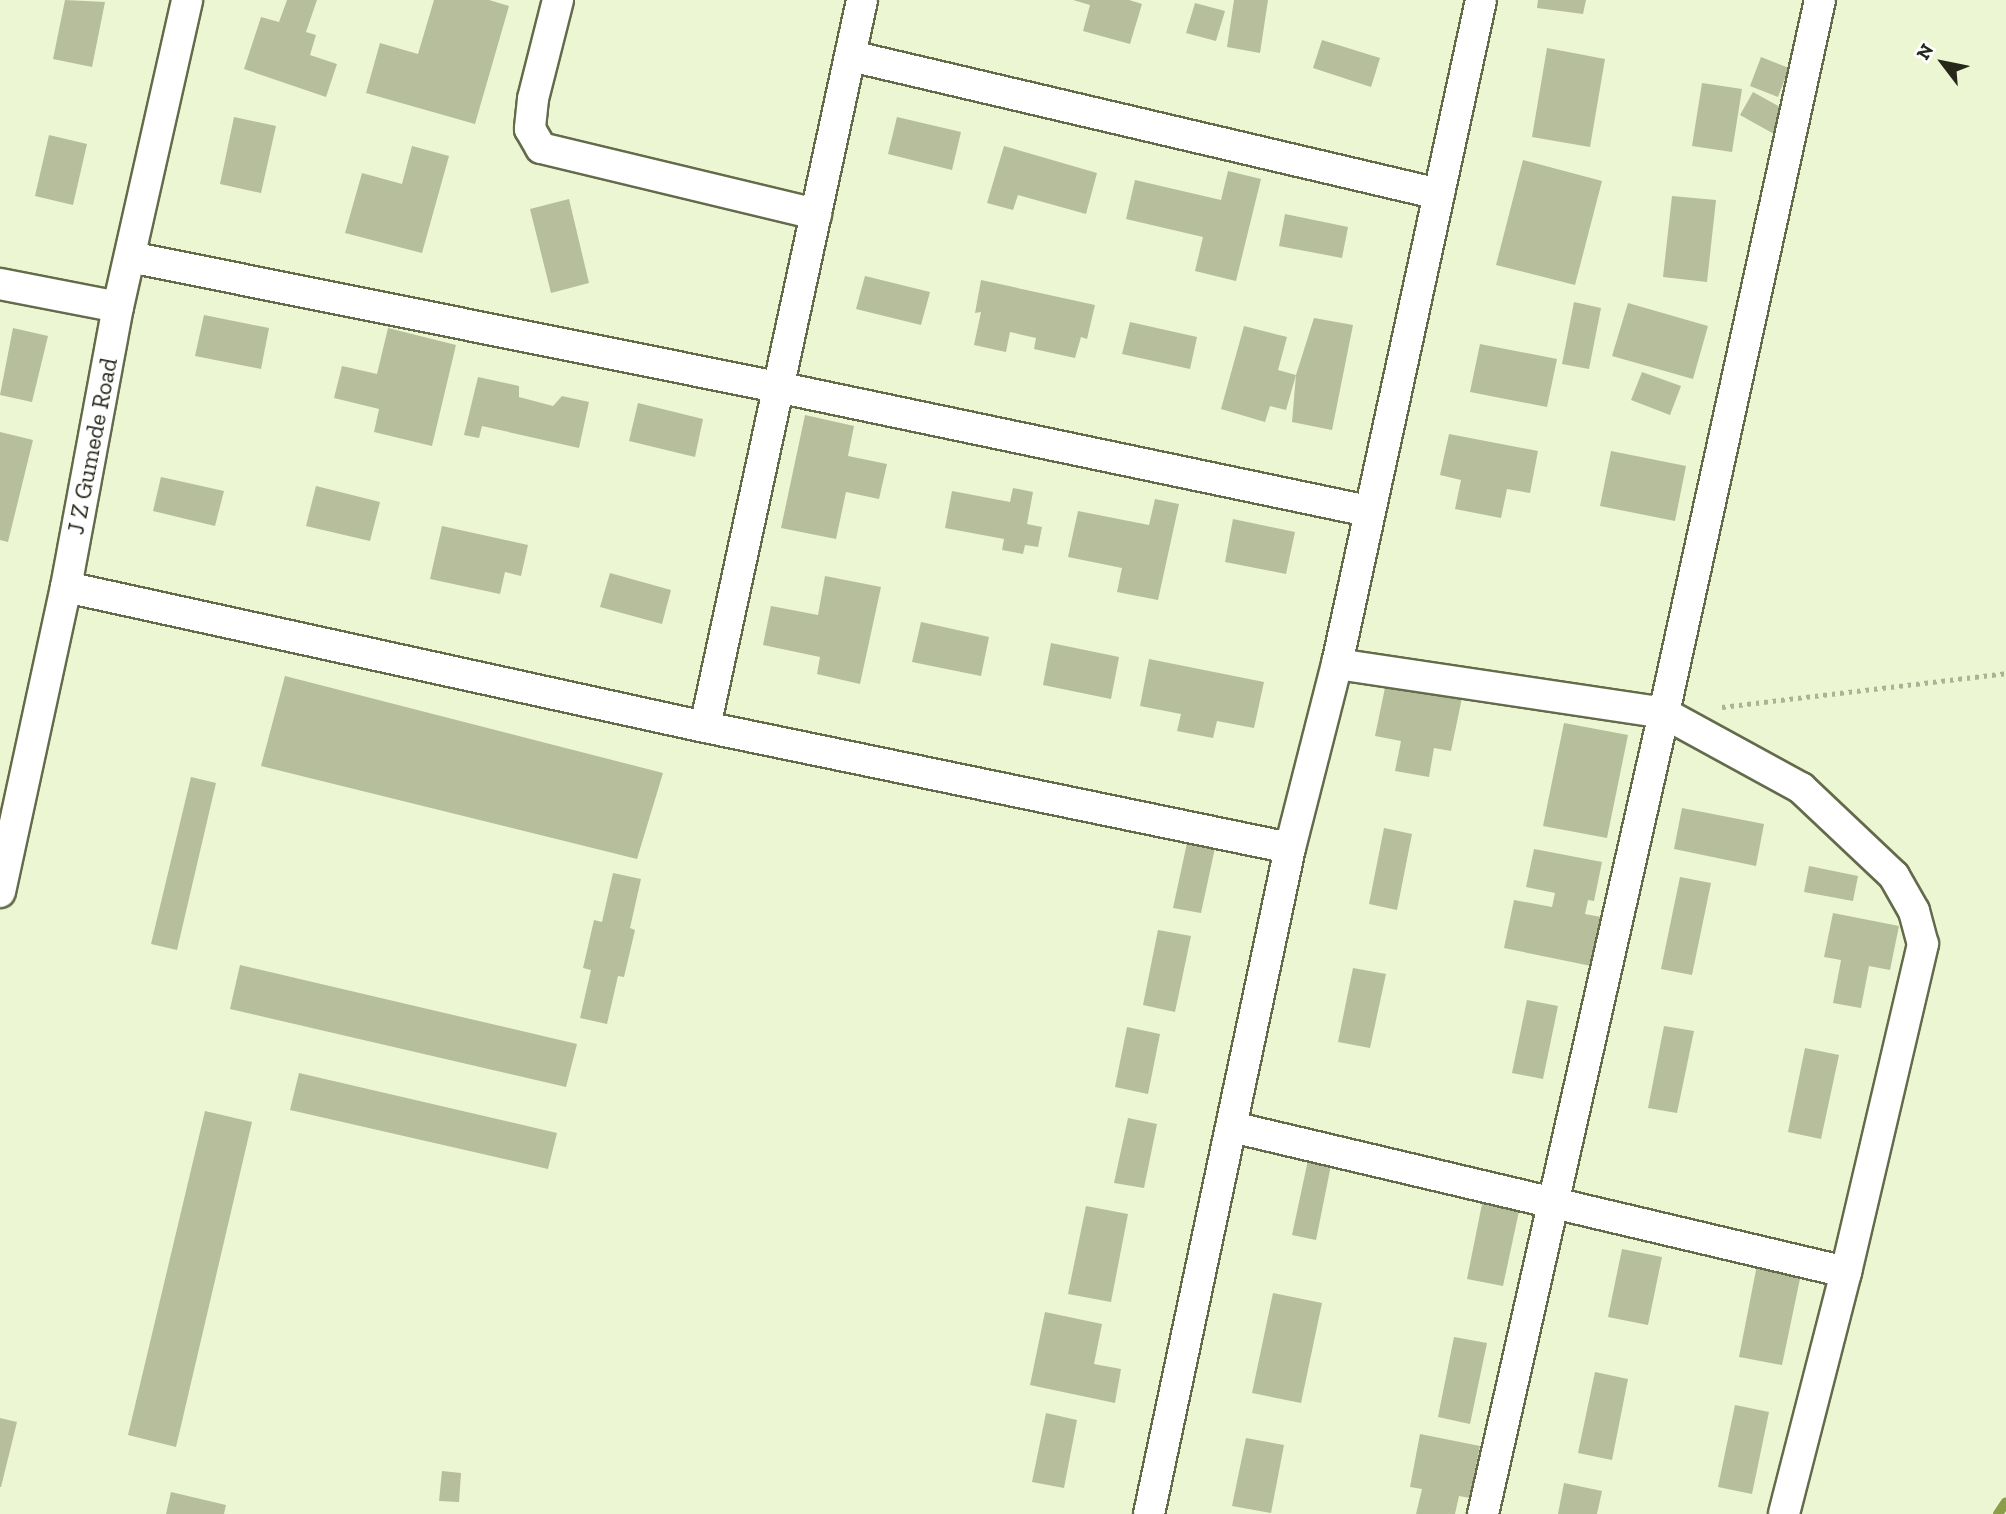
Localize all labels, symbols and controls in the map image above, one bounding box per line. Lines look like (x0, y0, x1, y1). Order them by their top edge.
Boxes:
north arrow (1908, 28, 1978, 98)
text: N (1911, 39, 1938, 64)
street label: J Z Gumede Road (61, 355, 123, 537)

